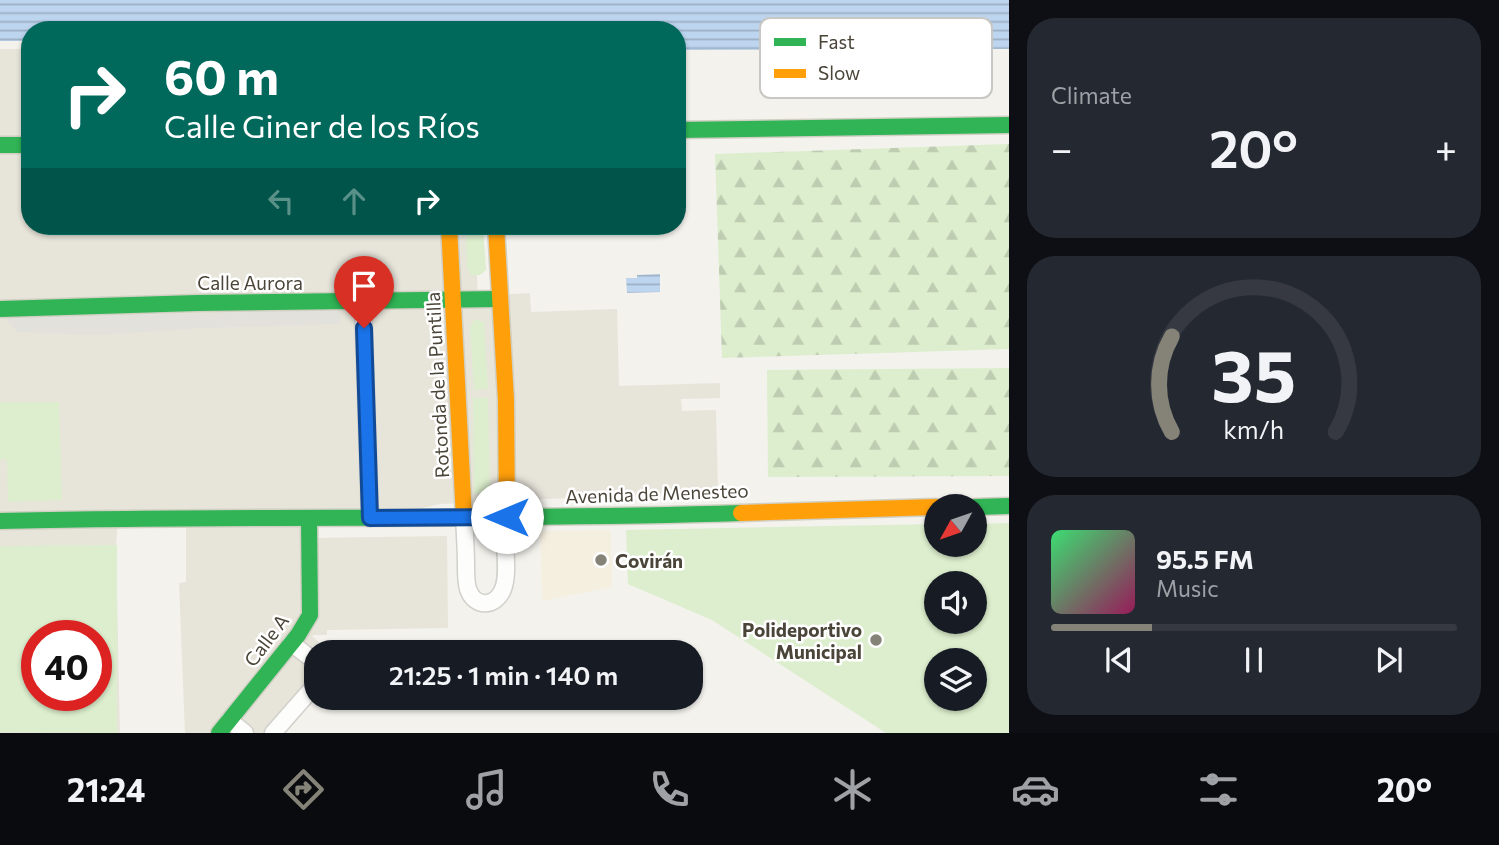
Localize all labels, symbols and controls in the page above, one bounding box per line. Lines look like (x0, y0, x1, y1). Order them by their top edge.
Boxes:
legend (760, 18, 992, 98)
text: Fast (818, 30, 855, 53)
text: 60 m (164, 45, 279, 105)
icon: right (49, 49, 140, 140)
text: Slow (818, 61, 860, 84)
text: Climate (1051, 81, 1132, 109)
text: Calle Giner de los Ríos (164, 105, 480, 145)
text: 20° (1209, 115, 1298, 179)
text: − (1051, 124, 1073, 171)
text: + (1435, 124, 1457, 171)
icon: left (262, 182, 300, 220)
icon: ahead (335, 182, 373, 220)
icon: right (408, 182, 446, 220)
pin (334, 256, 394, 328)
icon: arrive (345, 267, 383, 305)
street label: Calle Aurora (197, 271, 303, 294)
street label: Rotonda de la Puntilla (421, 291, 453, 479)
text: 35 (1212, 329, 1296, 418)
text: km/h (1224, 414, 1284, 444)
street label: Avenida de Menesteo (565, 478, 749, 508)
position arrow (470, 480, 544, 554)
north arrow (924, 494, 987, 556)
map controls (924, 494, 987, 711)
text: 95.5 FM (1156, 543, 1254, 574)
place label: Covirán (615, 549, 683, 572)
marker: Covirán (593, 552, 609, 568)
button: sound (924, 571, 987, 634)
text: Music (1156, 574, 1219, 602)
street label: Calle A (239, 609, 293, 671)
place label: Polideportivo Municipal (742, 618, 862, 663)
speed limit sign: 40 (21, 620, 112, 711)
marker: Polideportivo Municipal (868, 632, 884, 648)
icon: previous (1100, 641, 1138, 679)
icon: pause (1235, 641, 1273, 679)
icon: next (1370, 641, 1408, 679)
button: layers (924, 648, 987, 711)
text: 21:25 · 1 min · 140 m (389, 659, 618, 690)
icon: directions (279, 765, 328, 814)
icon: music (462, 765, 511, 814)
icon: phone (645, 765, 694, 814)
icon: climate (828, 765, 877, 814)
icon: car (1011, 765, 1060, 814)
icon: filters (1194, 765, 1243, 814)
text: 21:24 (67, 769, 146, 809)
text: 20° (1377, 769, 1432, 809)

